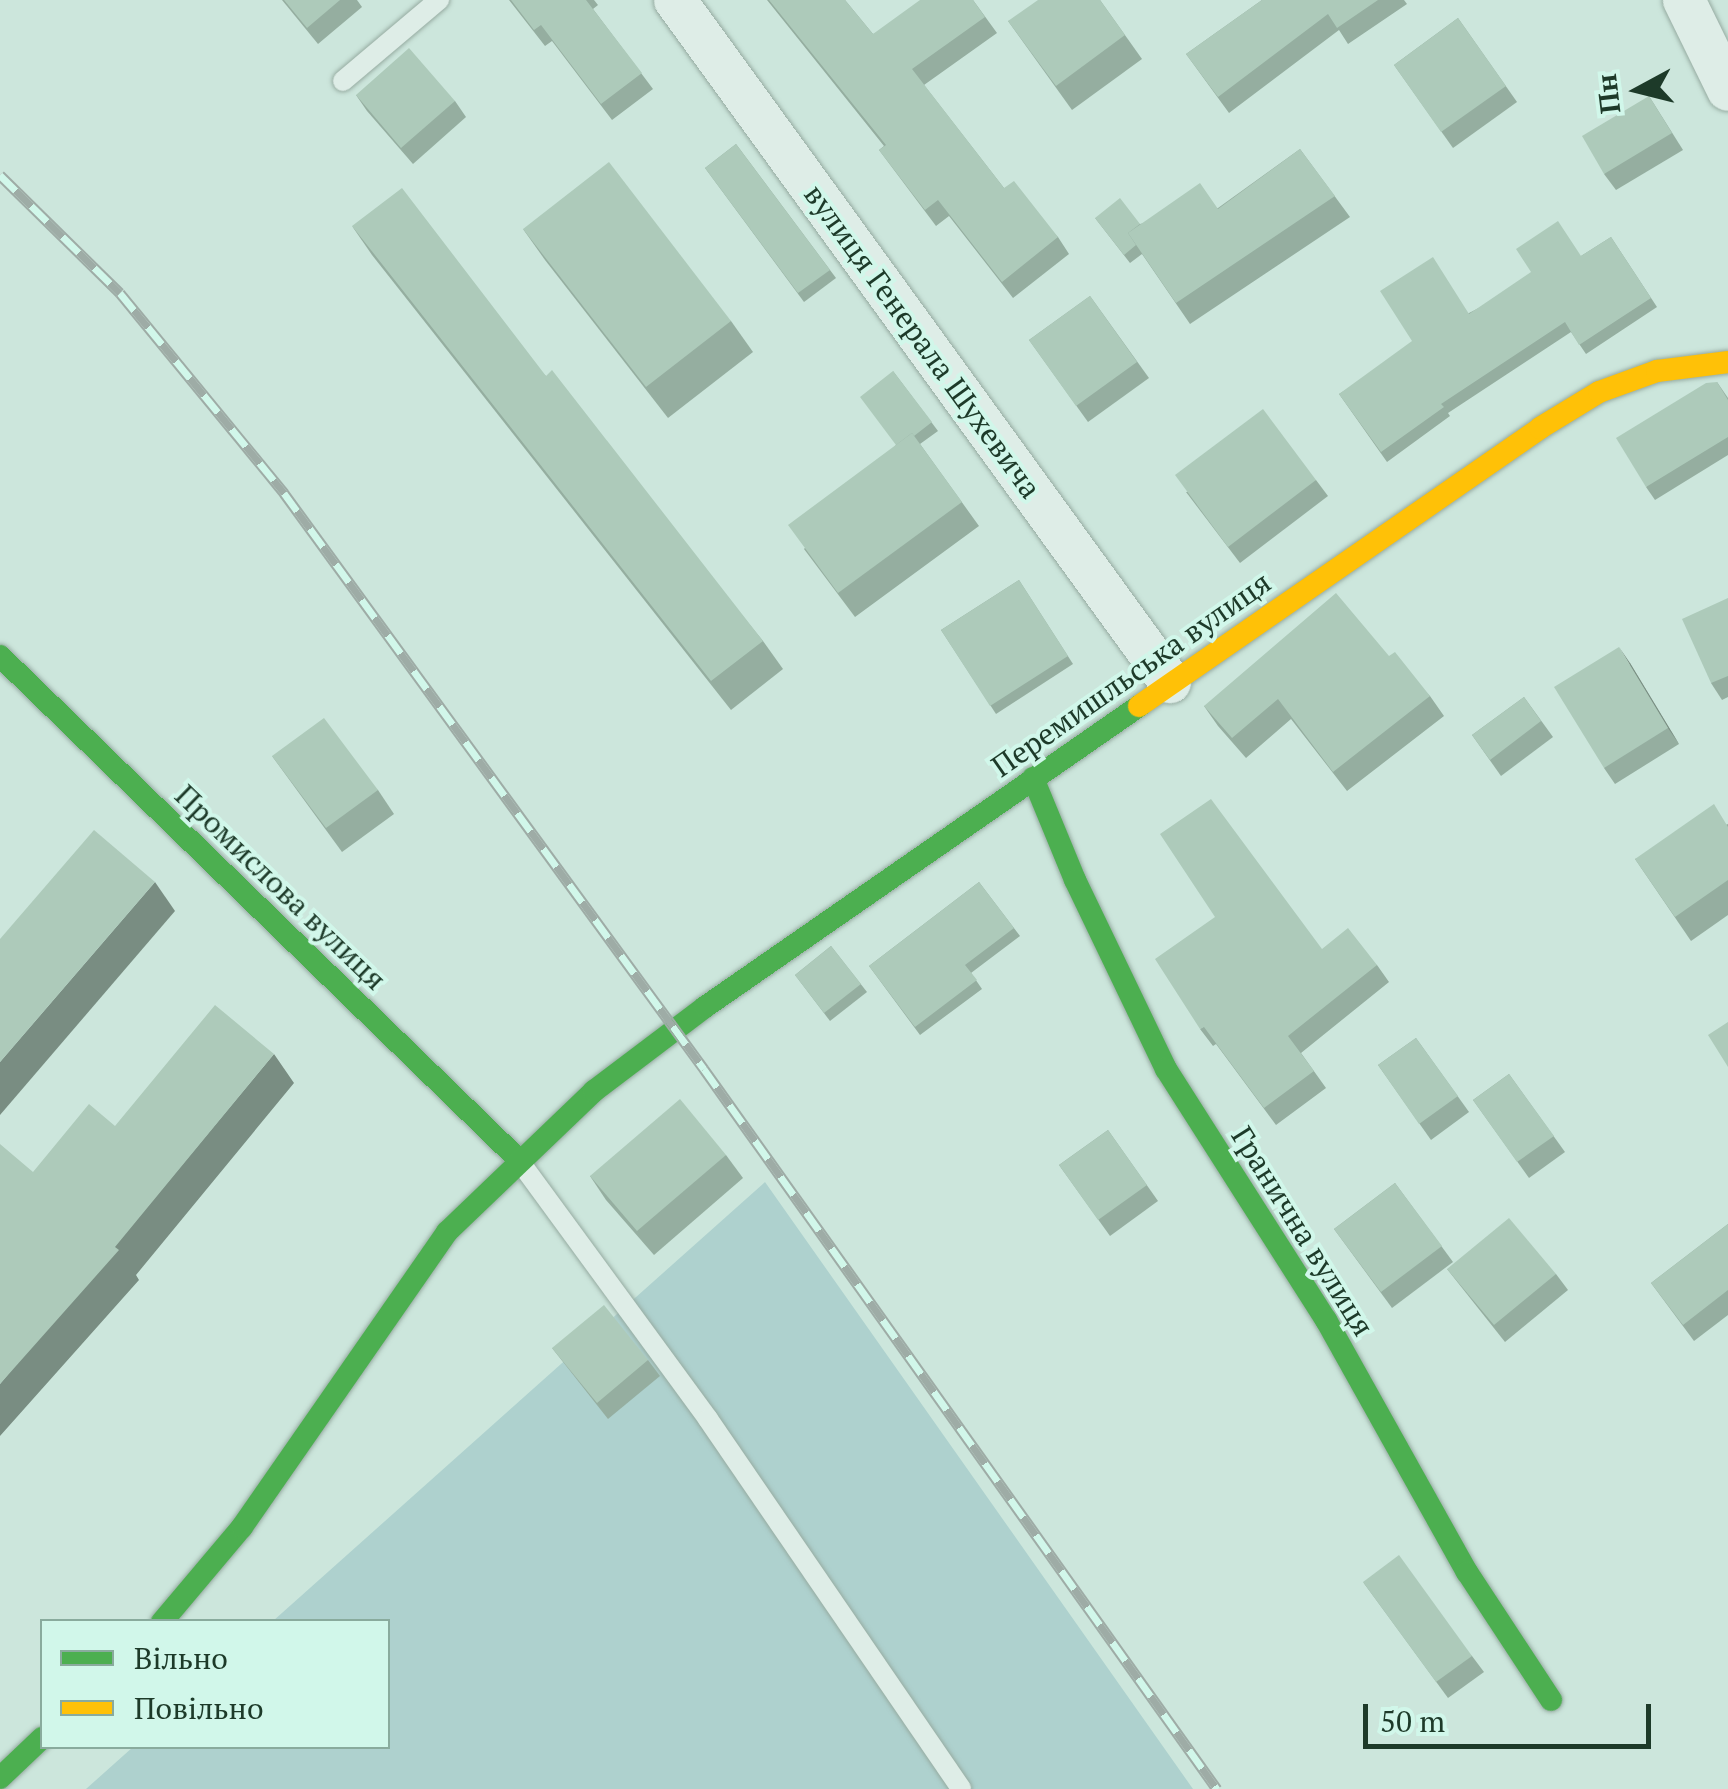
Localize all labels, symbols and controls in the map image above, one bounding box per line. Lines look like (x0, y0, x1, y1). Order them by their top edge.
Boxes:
north arrow (1588, 40, 1688, 140)
text: Пн (1587, 72, 1629, 116)
street label: вулиця Генерала Шухевича (797, 177, 1049, 505)
street label: Перемишльська вулиця (985, 564, 1277, 784)
street label: Промислова вулиця (168, 777, 394, 997)
street label: Гранична вулиця (1224, 1120, 1382, 1342)
legend (40, 1619, 390, 1749)
text: Вільно (134, 1638, 228, 1678)
scale bar (1368, 1684, 1656, 1746)
text: Повільно (134, 1688, 263, 1728)
text: 50 m (1380, 1701, 1445, 1741)

